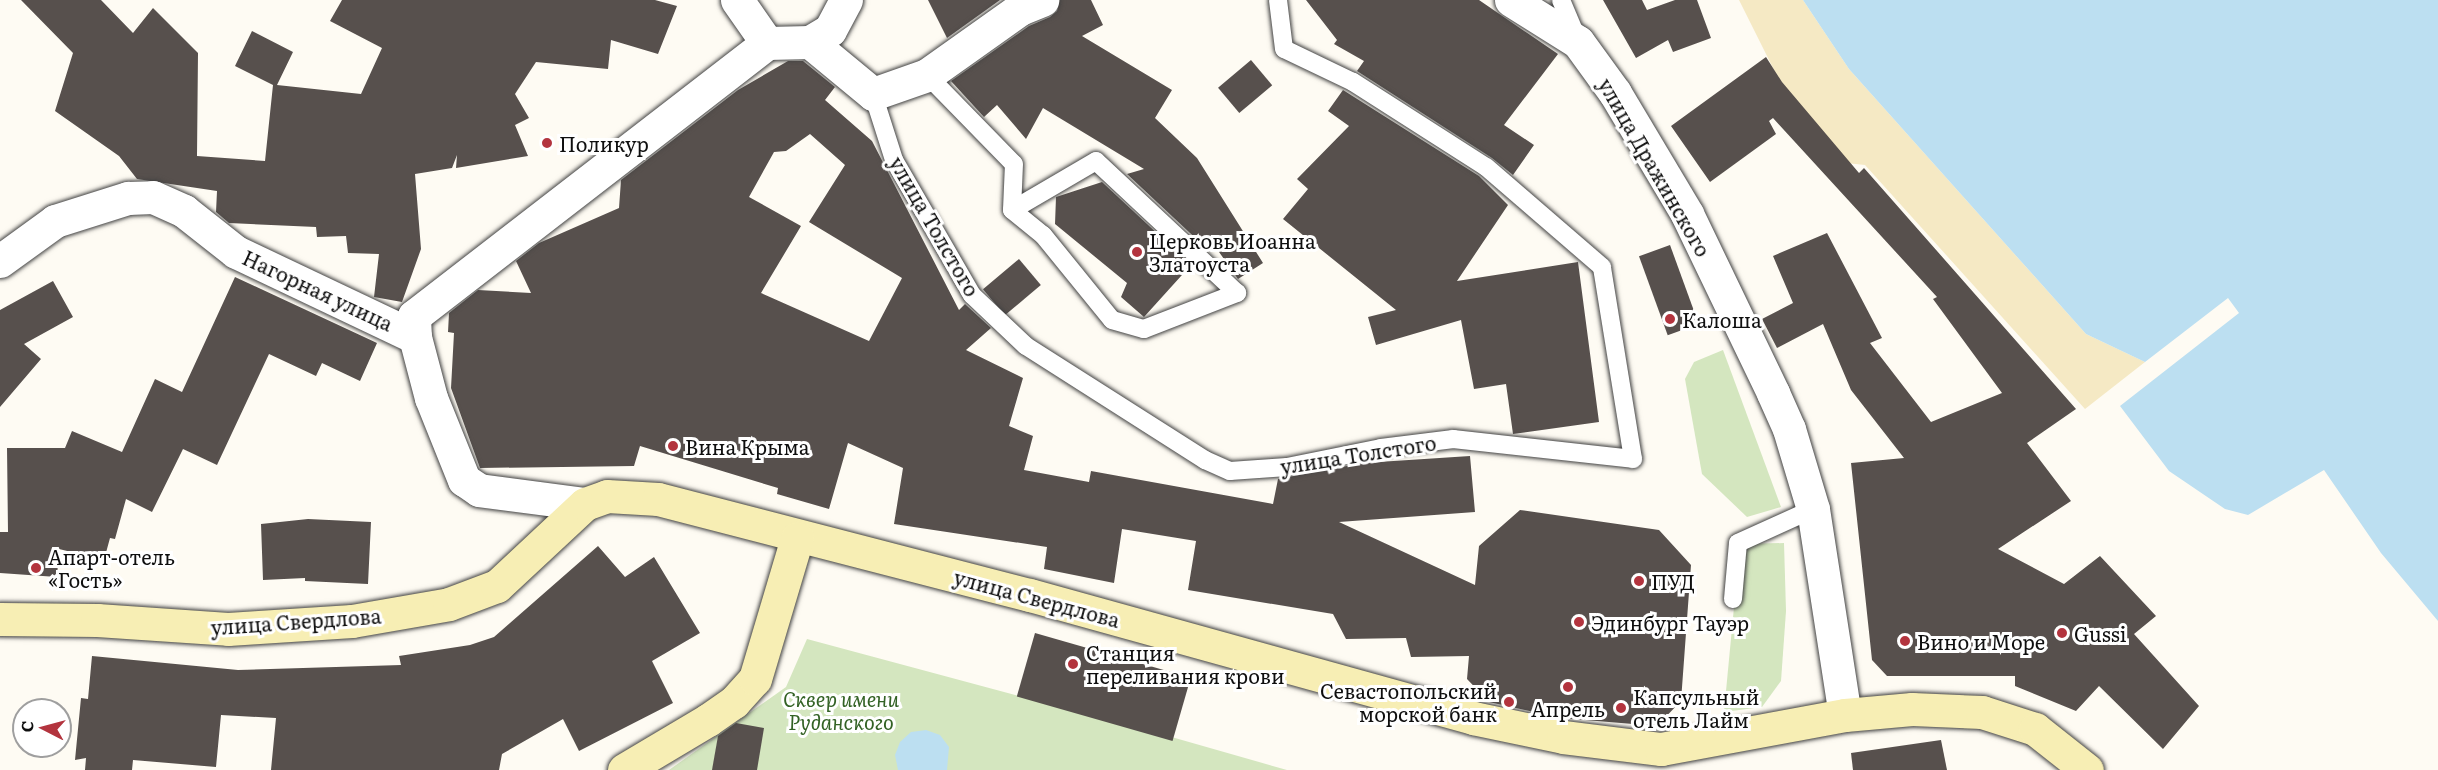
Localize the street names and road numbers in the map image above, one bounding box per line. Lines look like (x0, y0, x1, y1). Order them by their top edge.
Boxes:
street label: улица Дражинского (1594, 73, 1716, 261)
street label: улица Толстого (885, 152, 985, 300)
street label: Нагорная улица (239, 245, 397, 335)
street label: улица Толстого (1278, 430, 1438, 478)
street label: улица Свердлова (951, 564, 1123, 632)
street label: улица Свердлова (210, 603, 382, 639)

